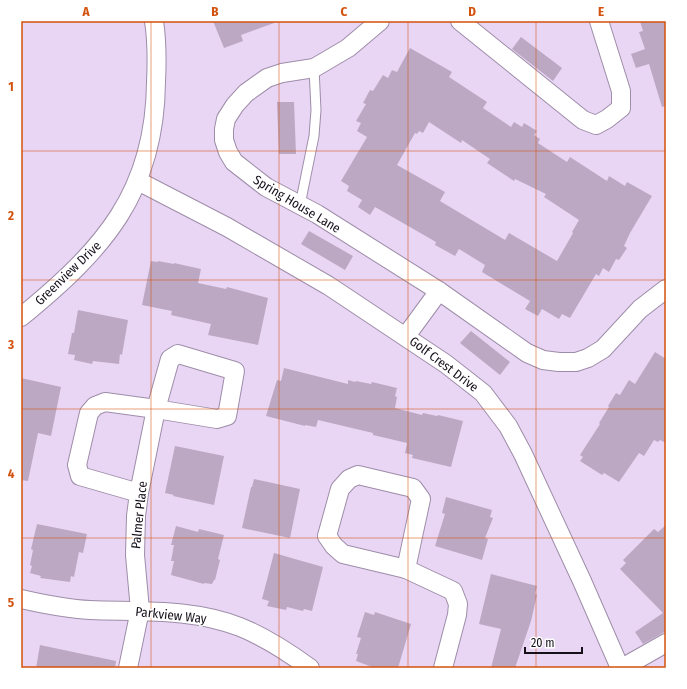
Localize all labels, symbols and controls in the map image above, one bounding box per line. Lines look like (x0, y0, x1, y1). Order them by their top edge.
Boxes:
text: A (81, 4, 90, 19)
text: B (211, 4, 219, 19)
text: C (341, 4, 348, 19)
text: D (468, 4, 476, 19)
text: E (598, 4, 604, 19)
text: 1 (8, 79, 14, 94)
street label: Spring House Lane (251, 172, 343, 236)
text: 2 (7, 208, 14, 223)
street label: Greenview Drive (32, 238, 104, 308)
street label: Golf Crest Drive (407, 333, 481, 395)
text: 3 (7, 337, 14, 352)
text: 4 (8, 466, 15, 481)
street label: Palmer Place (128, 480, 150, 550)
text: 5 (8, 595, 14, 610)
street label: Parkview Way (135, 604, 208, 626)
scale bar (525, 629, 582, 655)
text: 20 m (531, 636, 555, 650)

